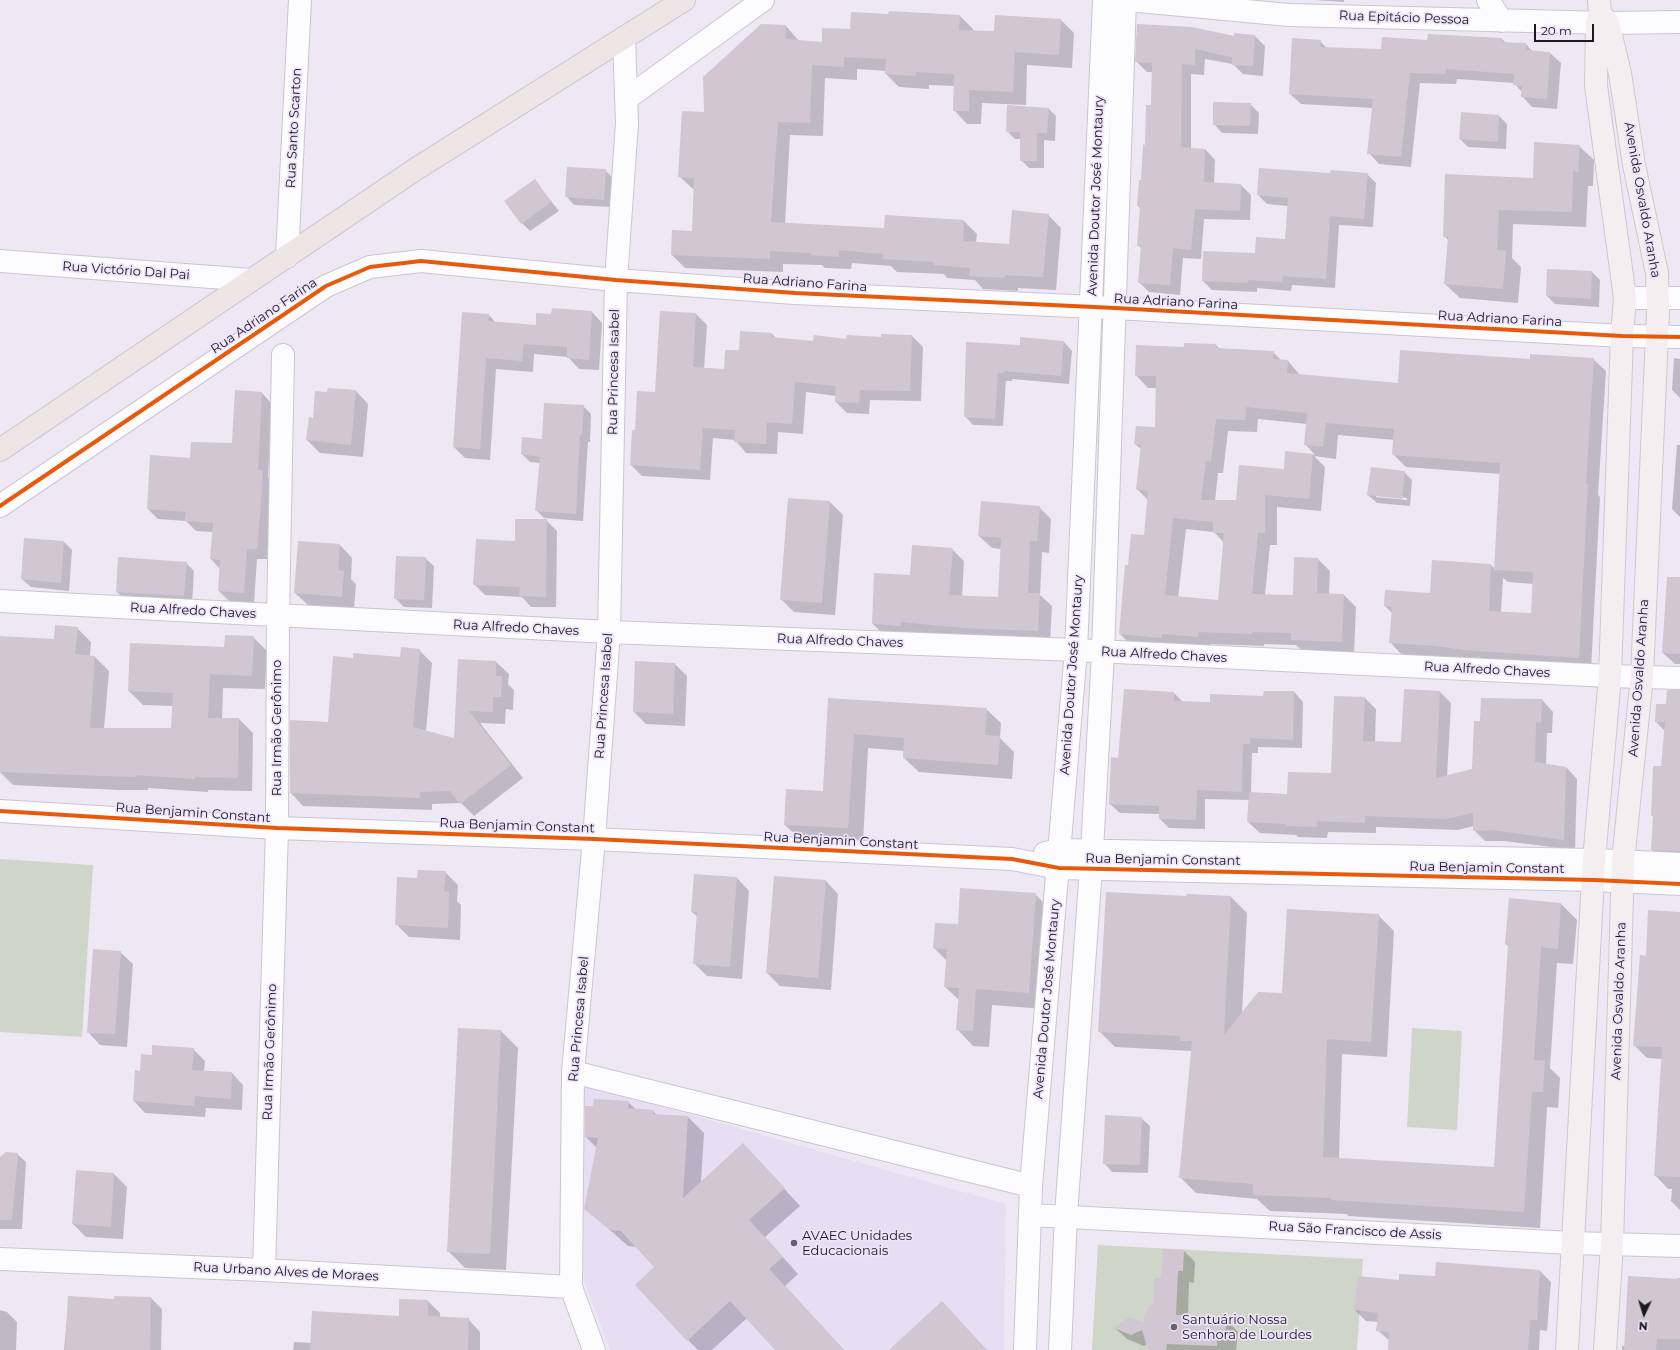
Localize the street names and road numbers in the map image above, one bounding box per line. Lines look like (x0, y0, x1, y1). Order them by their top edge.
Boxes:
street label: Rua Epitácio Pessoa (1338, 8, 1470, 28)
street label: Rua Santo Scarton (283, 67, 305, 189)
street label: Avenida Doutor José Montaury (1085, 96, 1107, 296)
street label: Avenida Osvaldo Aranha (1621, 121, 1663, 279)
street label: Rua Victório Dal Pai (62, 259, 190, 283)
street label: Rua Adriano Farina (742, 271, 868, 295)
street label: Rua Adriano Farina (208, 275, 320, 357)
street label: Rua Adriano Farina (1113, 291, 1239, 313)
street label: Rua Adriano Farina (1437, 308, 1563, 330)
street label: Rua Princesa Isabel (605, 309, 623, 435)
street label: Avenida Doutor José Montaury (1057, 574, 1087, 776)
street label: Avenida Osvaldo Aranha (1626, 599, 1652, 757)
street label: Rua Alfredo Chaves (130, 600, 256, 622)
street label: Rua Alfredo Chaves (453, 617, 579, 639)
street label: Rua Alfredo Chaves (777, 631, 903, 651)
street label: Rua Princesa Isabel (592, 632, 616, 760)
street label: Rua Alfredo Chaves (1101, 644, 1227, 666)
street label: Rua Alfredo Chaves (1424, 659, 1550, 681)
street label: Rua Irmão Gerônimo (269, 660, 285, 796)
street label: Rua Benjamin Constant (115, 800, 271, 826)
street label: Rua Benjamin Constant (439, 815, 595, 837)
street label: Rua Benjamin Constant (763, 829, 919, 853)
street label: Rua Benjamin Constant (1085, 851, 1241, 869)
street label: Rua Benjamin Constant (1409, 859, 1565, 877)
street label: Avenida Doutor José Montaury (1030, 898, 1064, 1100)
street label: Avenida Osvaldo Aranha (1608, 922, 1630, 1080)
street label: Rua Princesa Isabel (566, 955, 592, 1083)
street label: Rua Irmão Gerônimo (260, 983, 280, 1121)
street label: Rua São Francisco de Assis (1268, 1219, 1442, 1243)
street label: Rua Urbano Alves de Moraes (193, 1259, 379, 1285)

